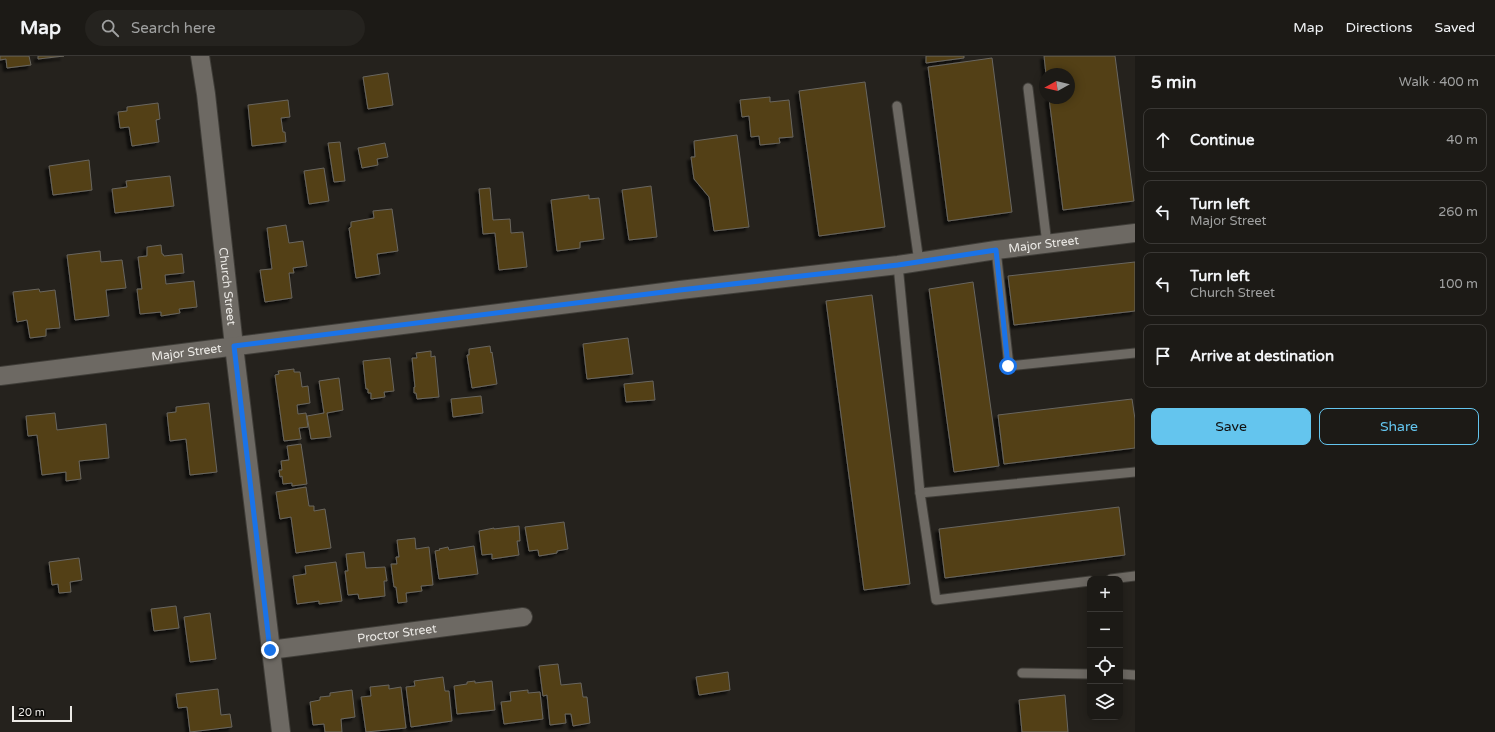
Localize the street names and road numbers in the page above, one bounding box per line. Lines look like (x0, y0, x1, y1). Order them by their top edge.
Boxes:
street label: Major Street (1008, 233, 1080, 255)
street label: Church Street (216, 247, 239, 327)
street label: Major Street (151, 341, 223, 364)
street label: Proctor Street (356, 621, 438, 646)

